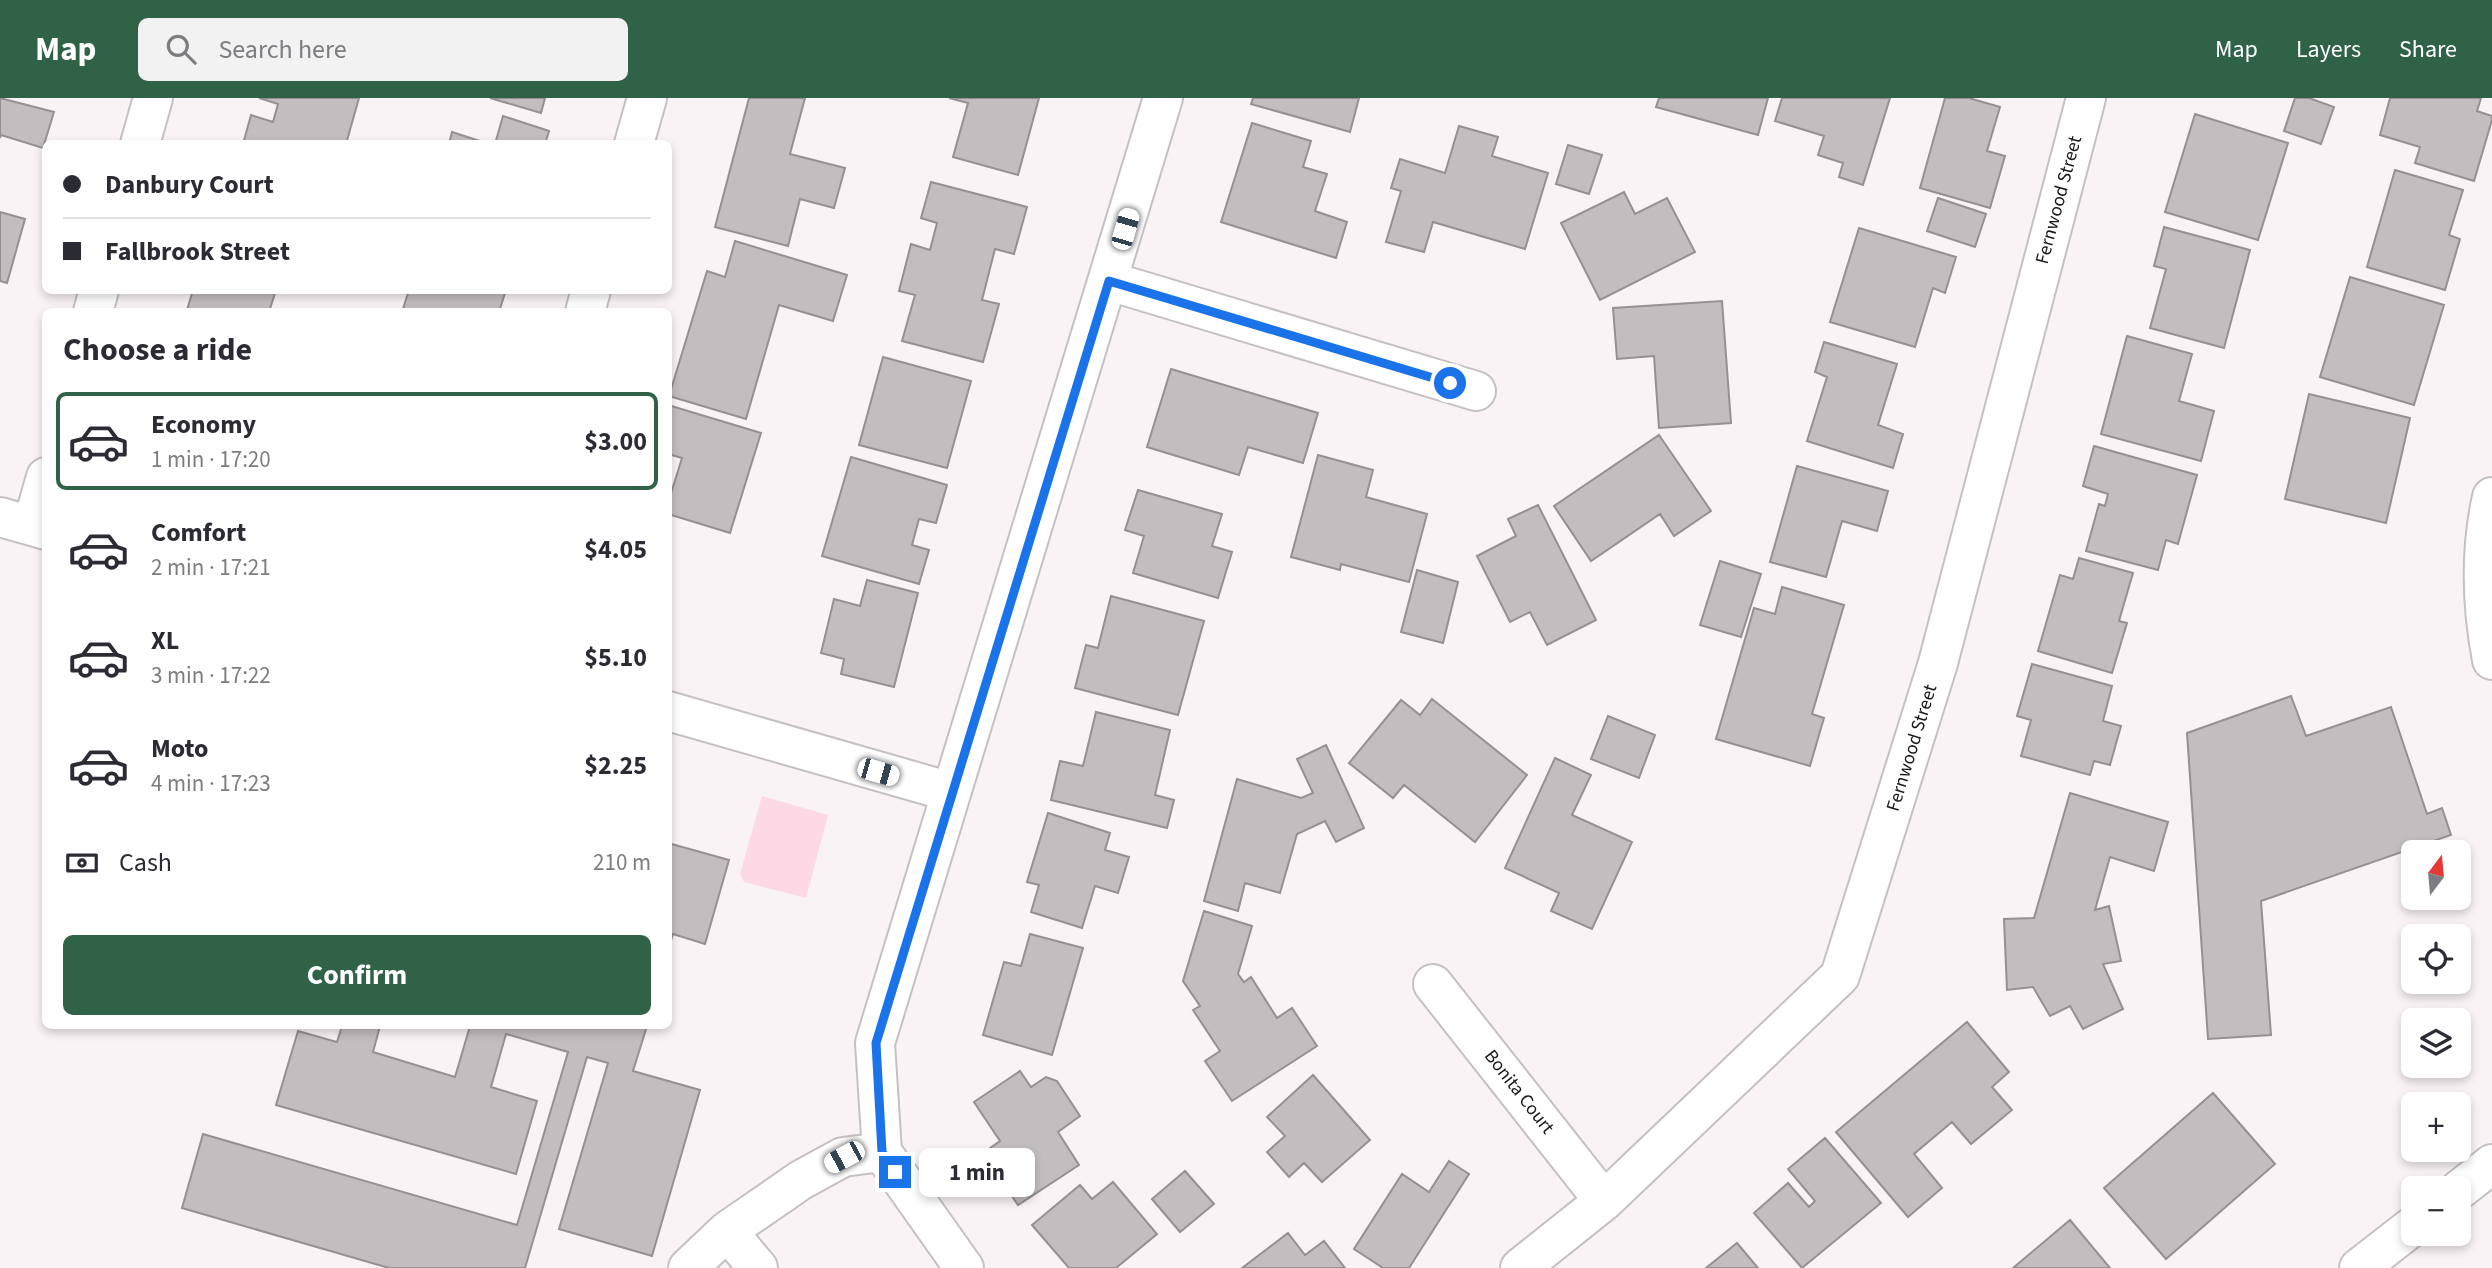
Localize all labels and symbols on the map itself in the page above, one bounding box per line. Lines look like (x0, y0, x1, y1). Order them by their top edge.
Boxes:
street label: Fernwood Street (2029, 132, 2089, 267)
car (1110, 206, 1141, 252)
route start (1434, 367, 1466, 399)
street label: Fernwood Street (1880, 681, 1944, 815)
car (855, 756, 902, 788)
north arrow (2401, 840, 2471, 910)
street label: Bonita Court (1477, 1044, 1561, 1140)
car (821, 1138, 868, 1176)
callout: 1 min (920, 1148, 1035, 1196)
route end (879, 1156, 911, 1188)

